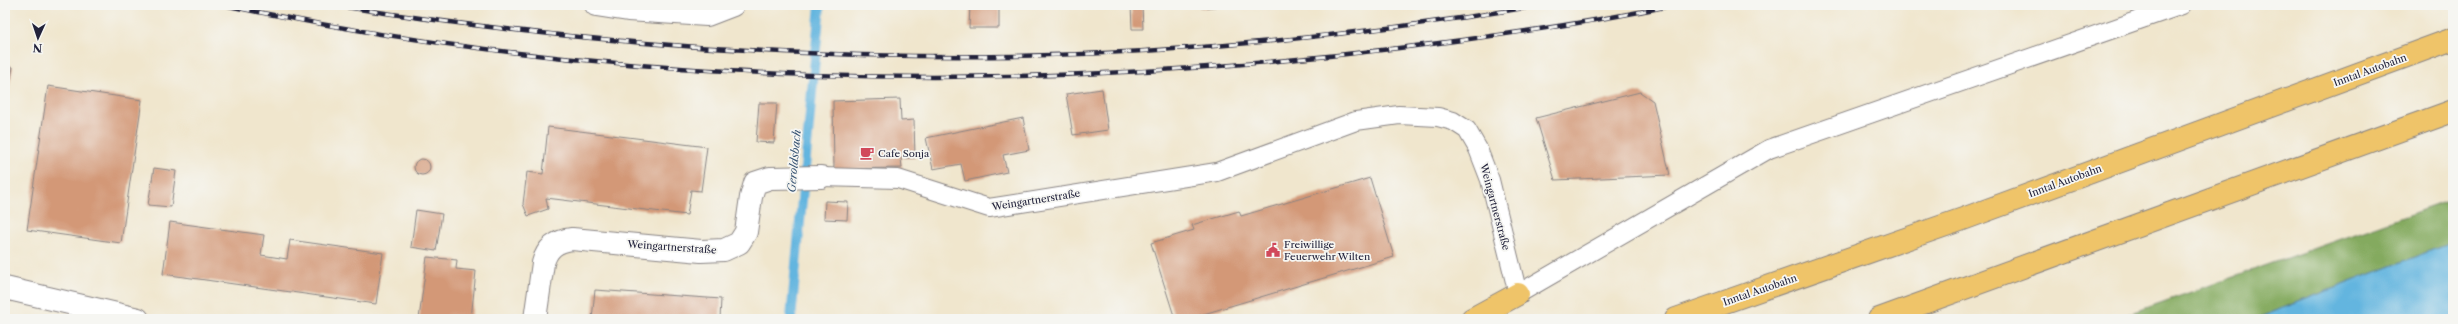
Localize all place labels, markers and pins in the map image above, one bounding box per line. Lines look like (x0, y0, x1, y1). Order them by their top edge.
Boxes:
cafe icon: Cafe Sonja (859, 145, 875, 161)
place label: Cafe Sonja (878, 147, 930, 160)
place label: Freiwillige Feuerwehr Wilten (1284, 238, 1371, 263)
public building icon: Freiwillige Feuerwehr Wilten (1265, 242, 1281, 258)

